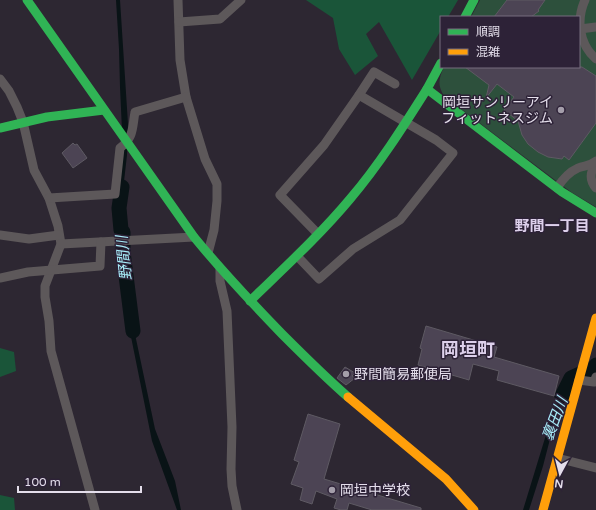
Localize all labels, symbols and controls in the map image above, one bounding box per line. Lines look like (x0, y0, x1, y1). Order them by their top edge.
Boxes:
legend (440, 16, 580, 68)
text: 順調 (476, 25, 500, 39)
text: 混雑 (476, 45, 500, 59)
place label: 岡垣サンリーアイ フィットネスジム (441, 94, 553, 127)
marker: 岡垣サンリーアイ フィットネスジム (556, 105, 566, 115)
district label: 野間一丁目 (514, 217, 590, 235)
water label: 野間川 (112, 233, 135, 281)
district label: 岡垣町 (441, 339, 495, 361)
place label: 野間簡易郵便局 (354, 366, 452, 383)
marker: 野間簡易郵便局 (341, 369, 351, 379)
water label: 裏田川 (539, 393, 572, 443)
north arrow (540, 454, 580, 494)
scale bar (18, 468, 141, 494)
text: 100 m (24, 475, 61, 489)
text: N (554, 476, 564, 490)
place label: 岡垣中学校 (340, 482, 410, 499)
marker: 岡垣中学校 (327, 485, 337, 495)

